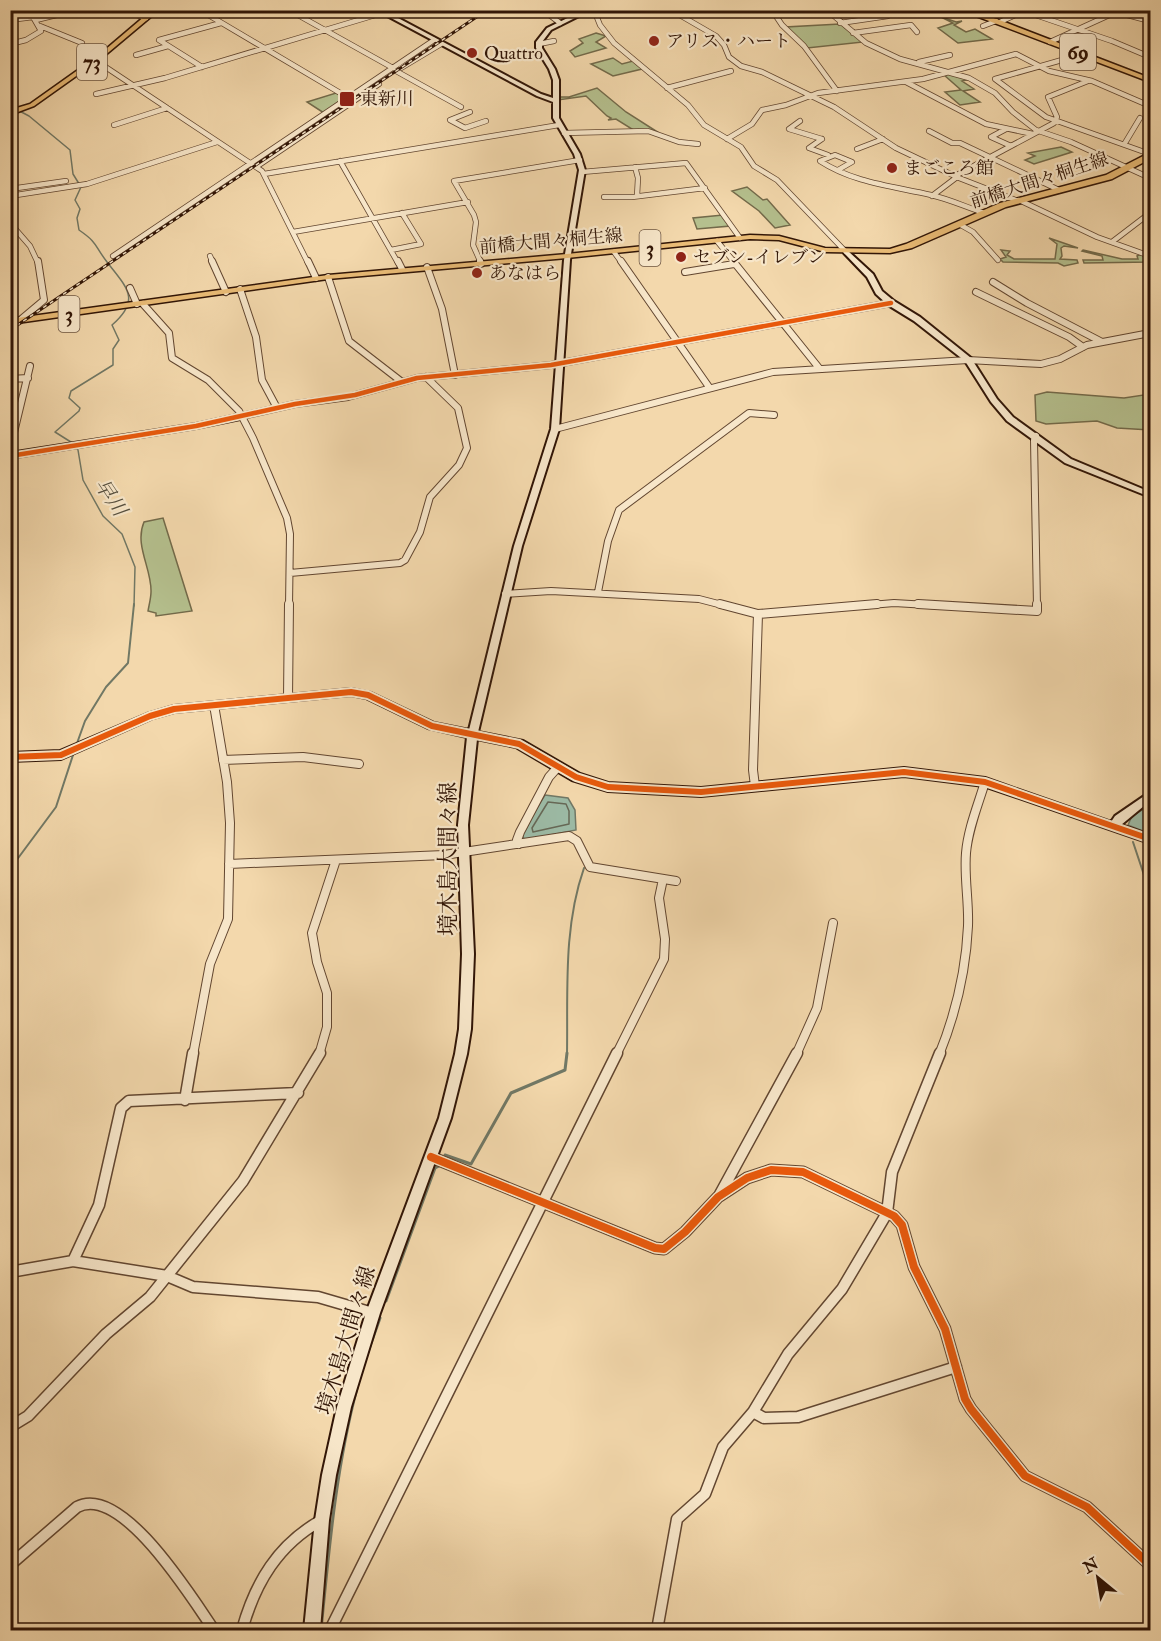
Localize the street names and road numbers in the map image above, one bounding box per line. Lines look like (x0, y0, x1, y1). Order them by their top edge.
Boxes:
road number: 69 (1060, 34, 1096, 70)
road number: 73 (77, 44, 107, 80)
street label: 前橋大間々桐生線 (967, 147, 1111, 214)
street label: 前橋大間々桐生線 (478, 224, 624, 259)
road number: 3 (640, 230, 660, 266)
road number: 3 (58, 296, 80, 332)
street label: 境木島大間々線 (434, 782, 462, 936)
street label: 境木島大間々線 (310, 1263, 382, 1418)

